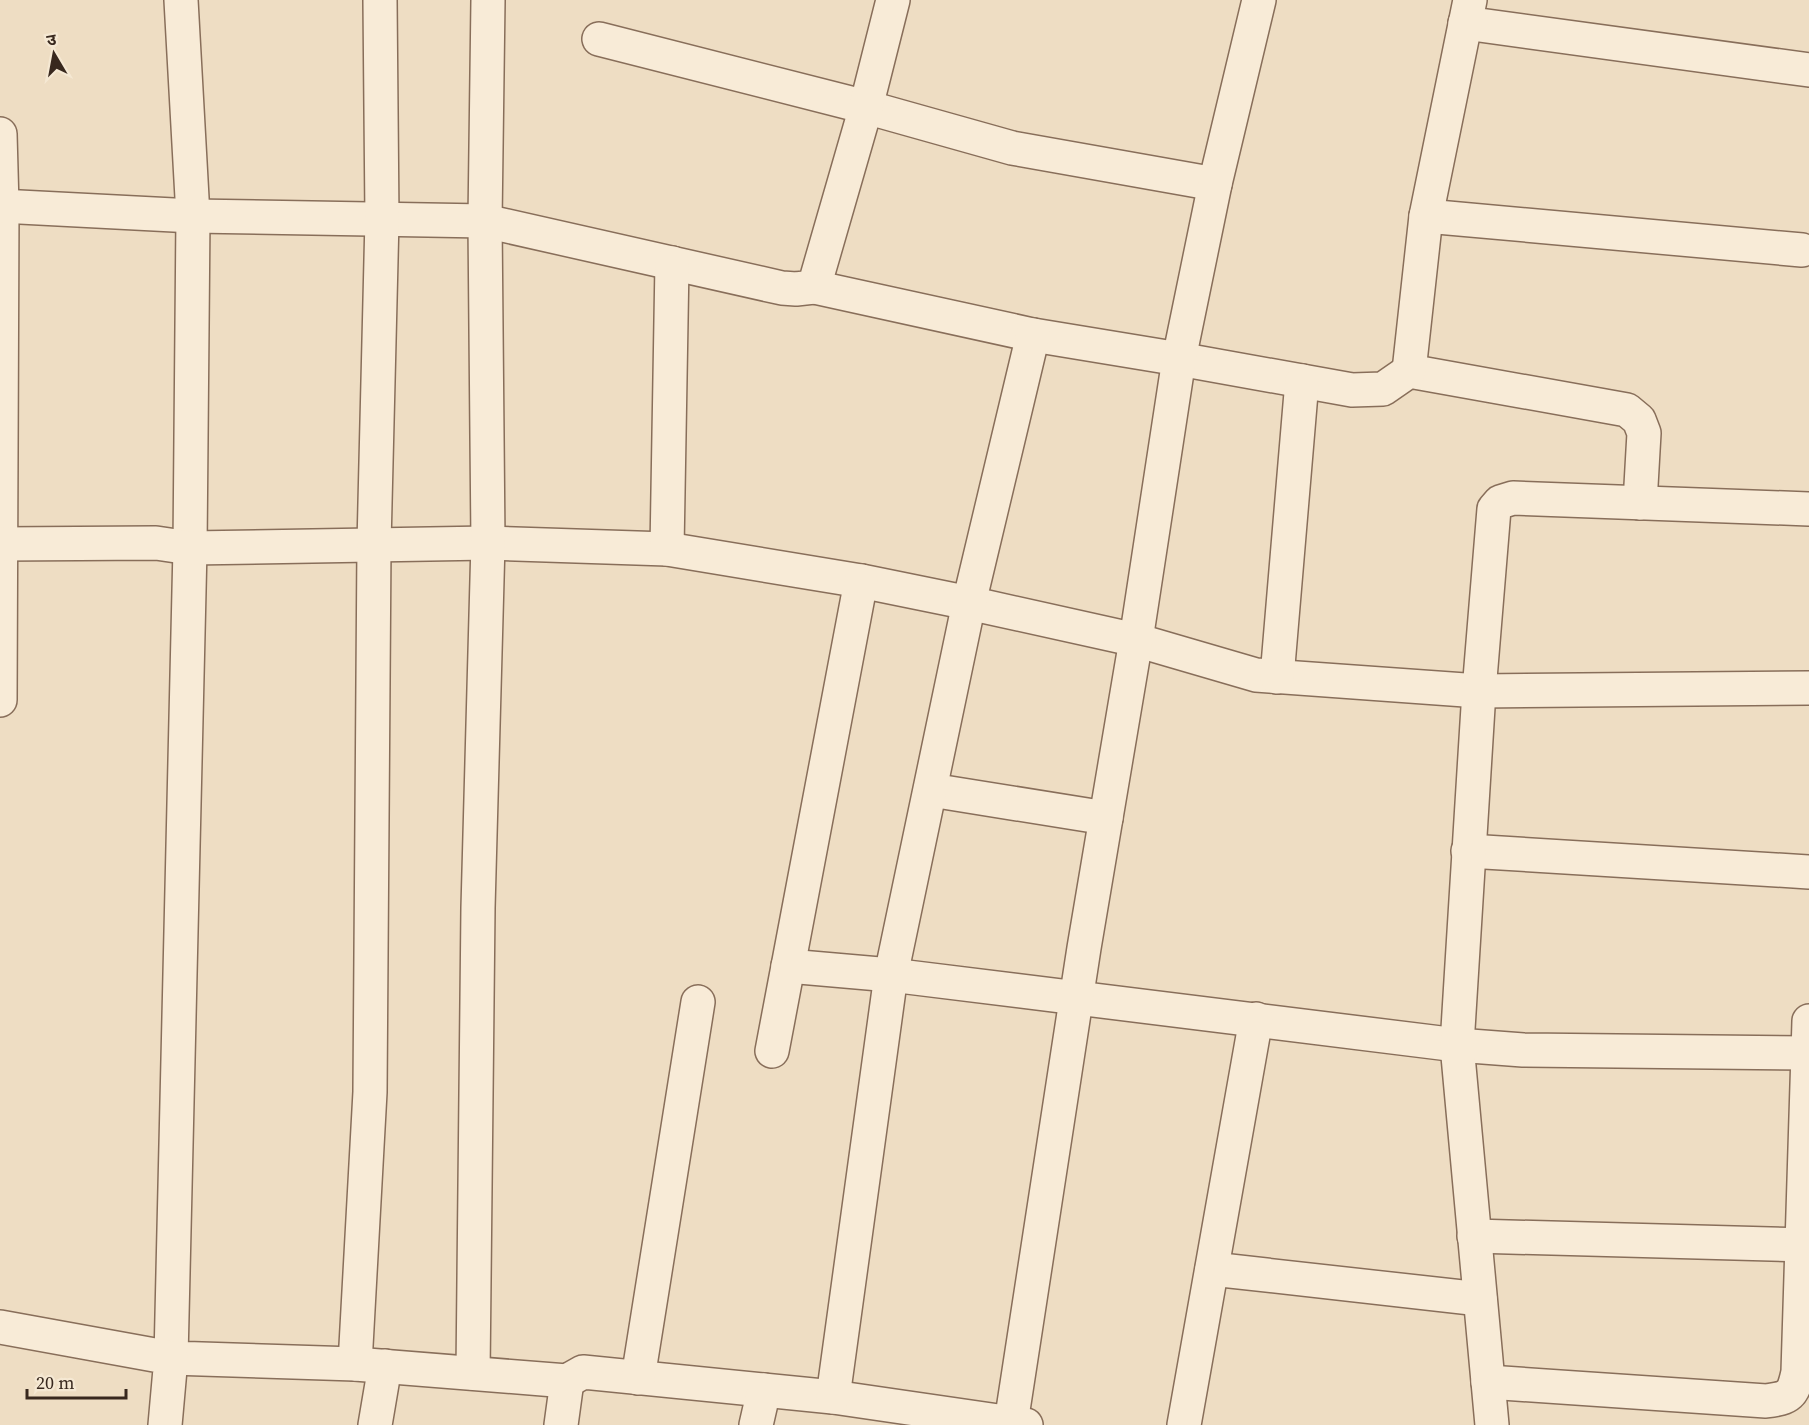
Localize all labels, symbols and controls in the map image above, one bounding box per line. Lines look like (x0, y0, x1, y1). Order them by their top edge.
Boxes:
north arrow (24, 24, 84, 84)
text: उ (45, 27, 59, 51)
scale bar (27, 1362, 126, 1400)
text: 20 m (36, 1370, 74, 1395)

